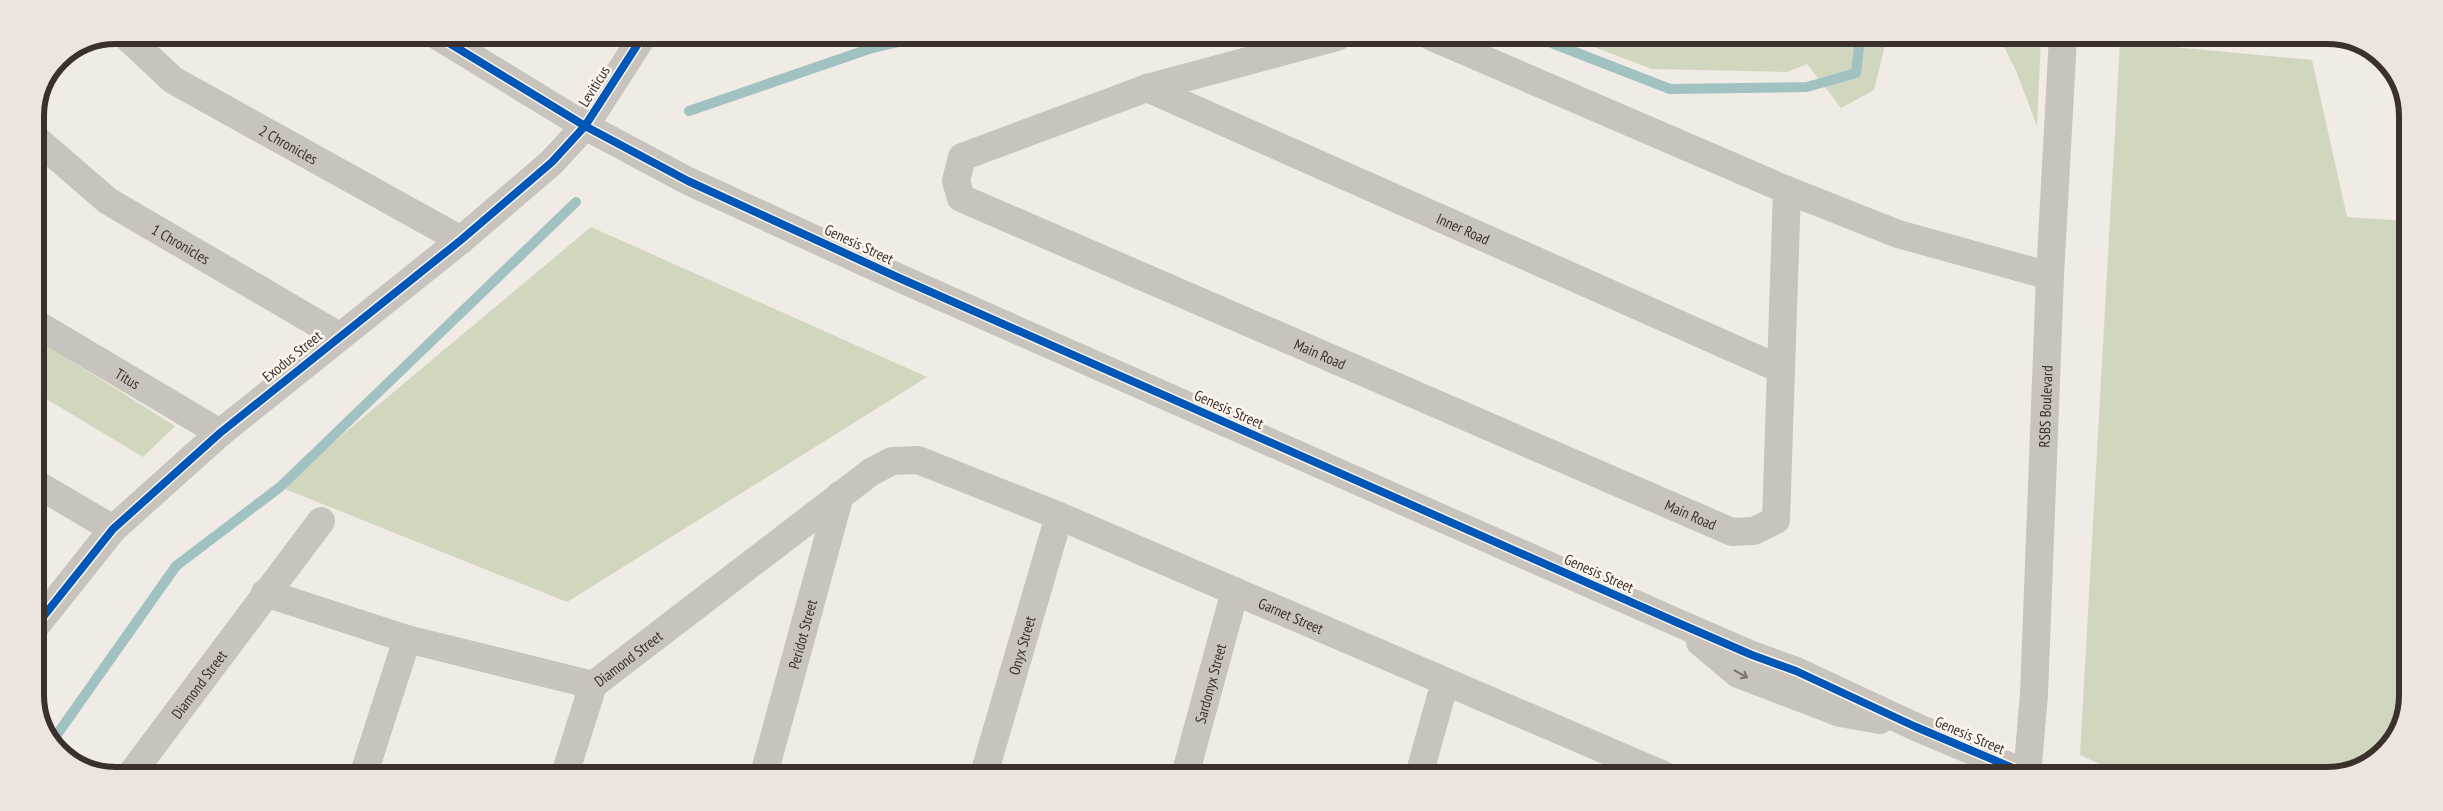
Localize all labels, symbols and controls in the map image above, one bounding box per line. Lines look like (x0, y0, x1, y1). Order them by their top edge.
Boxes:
street label: Leviticus (574, 62, 614, 110)
street label: 2 Chronicles (256, 120, 321, 168)
street label: Inner Road (1434, 208, 1493, 248)
street label: 1 Chronicles (149, 219, 213, 268)
street label: Genesis Street (821, 220, 897, 268)
street label: Exodus Street (258, 326, 326, 386)
street label: Main Road (1291, 334, 1349, 373)
street label: Titus (112, 363, 144, 393)
street label: RSBS Boulevard (2034, 365, 2056, 448)
street label: Genesis Street (1191, 385, 1267, 433)
street label: Main Road (1662, 495, 1719, 534)
street label: Genesis Street (1561, 549, 1637, 597)
street label: Garnet Street (1256, 593, 1326, 638)
street label: Peridot Street (784, 597, 821, 671)
street label: Onyx Street (1004, 614, 1039, 677)
street label: Diamond Street (590, 626, 666, 690)
street label: Sardonyx Street (1190, 641, 1230, 725)
street label: Diamond Street (167, 646, 230, 722)
one-way arrow (1733, 669, 1748, 679)
street label: Genesis Street (1932, 712, 2008, 758)

